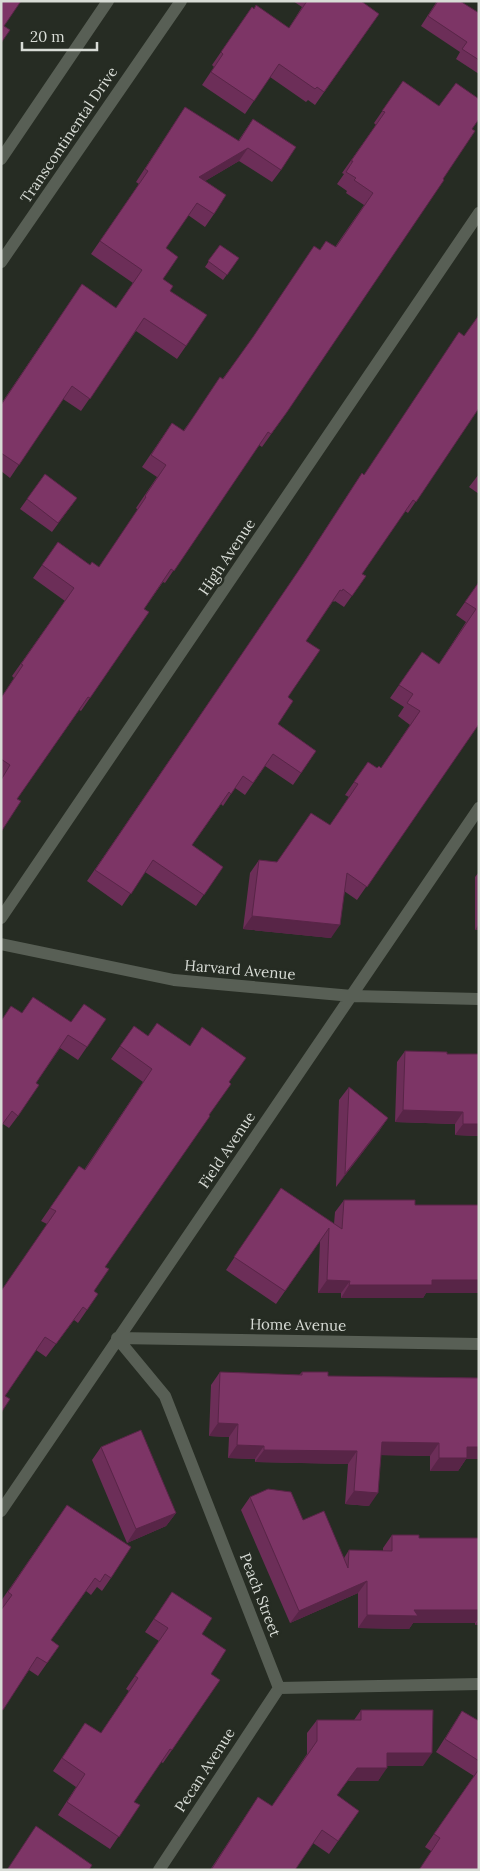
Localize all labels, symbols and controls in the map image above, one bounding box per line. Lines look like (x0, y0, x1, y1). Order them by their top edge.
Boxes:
scale bar (22, 20, 98, 52)
text: 20 m (30, 27, 65, 46)
street label: Transcontinental Drive (16, 63, 121, 207)
street label: High Avenue (194, 515, 259, 599)
street label: Harvard Avenue (184, 955, 296, 984)
street label: Field Avenue (194, 1108, 259, 1192)
street label: Home Avenue (250, 1314, 346, 1335)
street label: Peach Street (236, 1550, 285, 1640)
street label: Pecan Avenue (170, 1724, 239, 1815)

